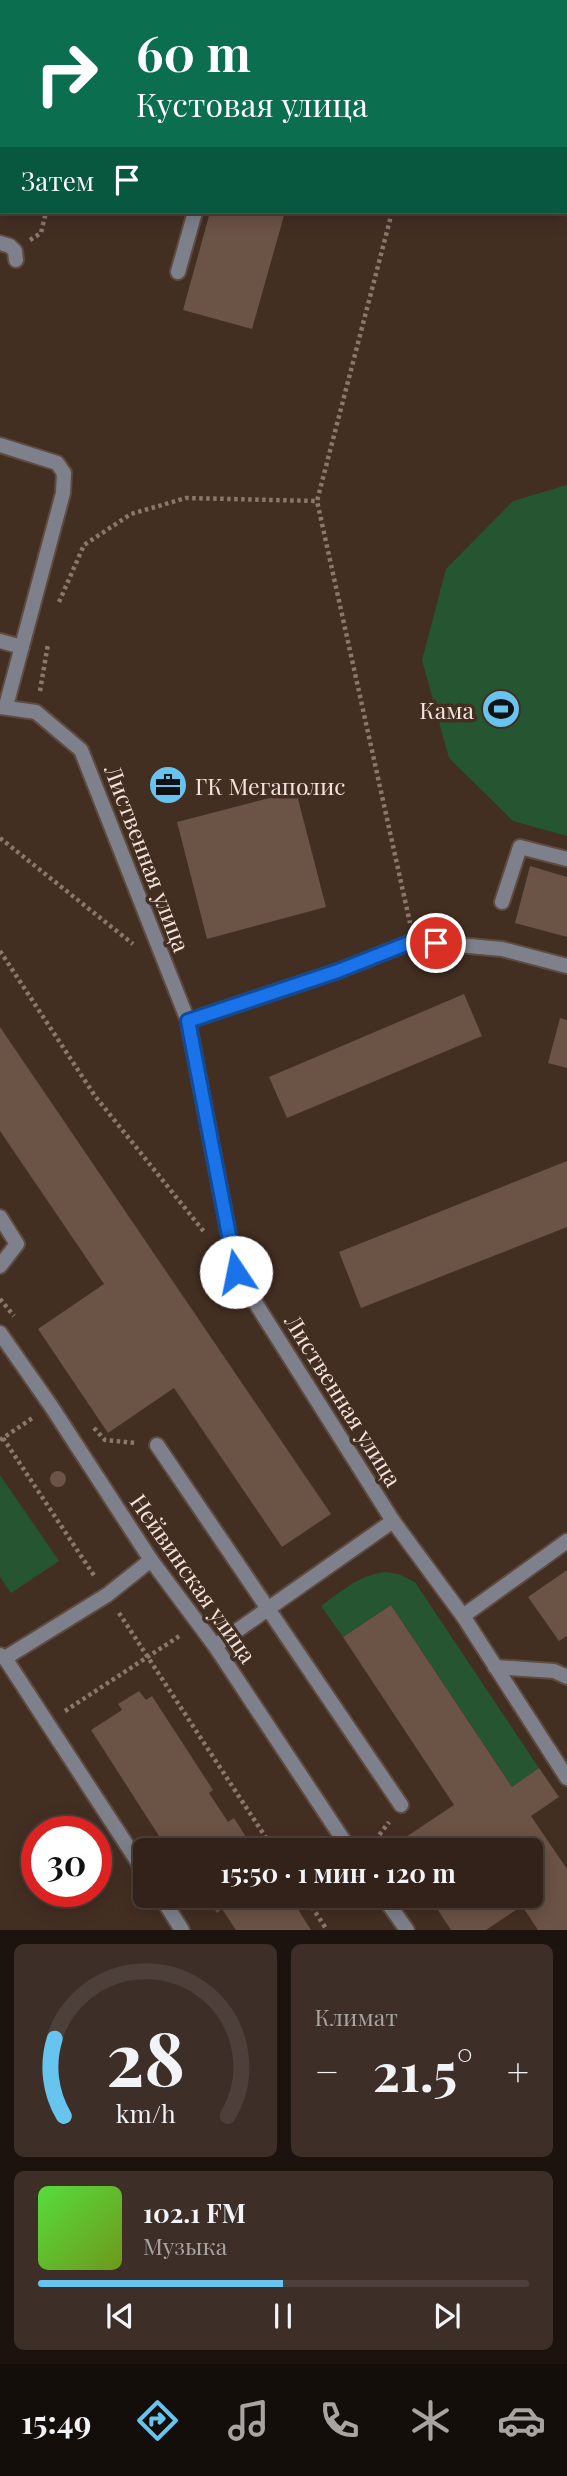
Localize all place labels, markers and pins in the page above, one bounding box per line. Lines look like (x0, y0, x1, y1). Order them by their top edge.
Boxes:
sports icon: Кама (480, 688, 522, 730)
place label: Кама (419, 694, 475, 725)
office icon: ГК Мегаполис (147, 764, 189, 806)
place label: ГК Мегаполис (195, 770, 345, 801)
pin (406, 913, 466, 973)

